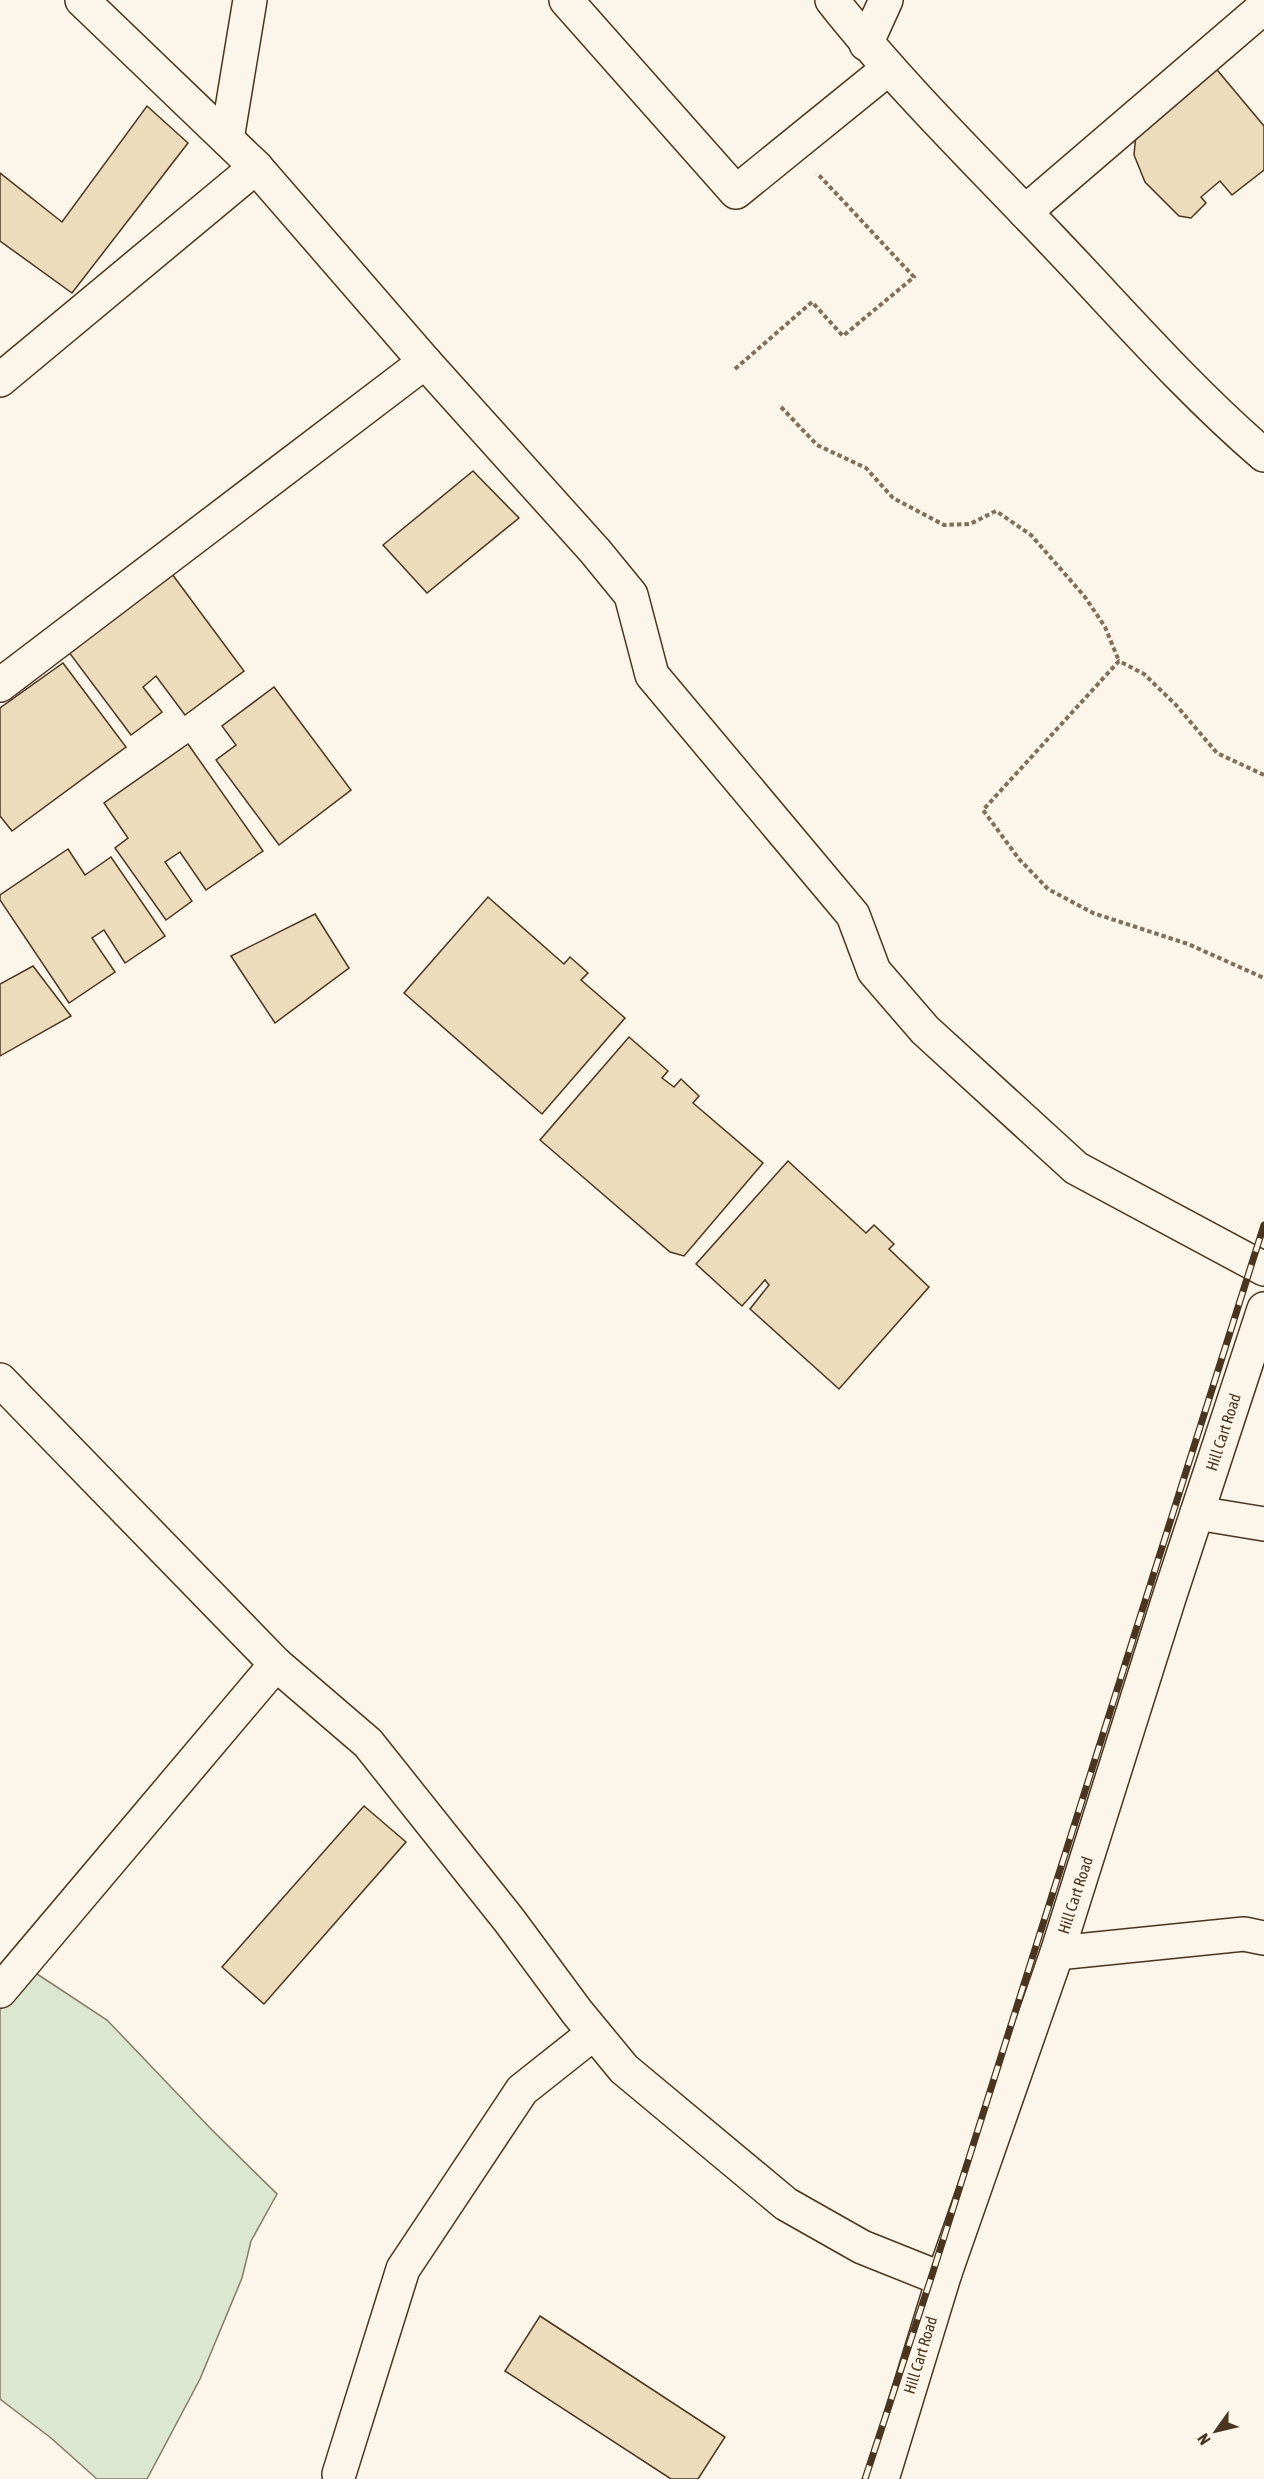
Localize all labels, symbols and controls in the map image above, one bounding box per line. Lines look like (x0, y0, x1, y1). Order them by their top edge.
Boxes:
street label: Hill Cart Road (1202, 1391, 1244, 1473)
street label: Hill Cart Road (1054, 1854, 1096, 1936)
street label: Hill Cart Road (900, 2314, 940, 2396)
north arrow (1186, 2401, 1246, 2461)
text: N (1193, 2430, 1214, 2448)

